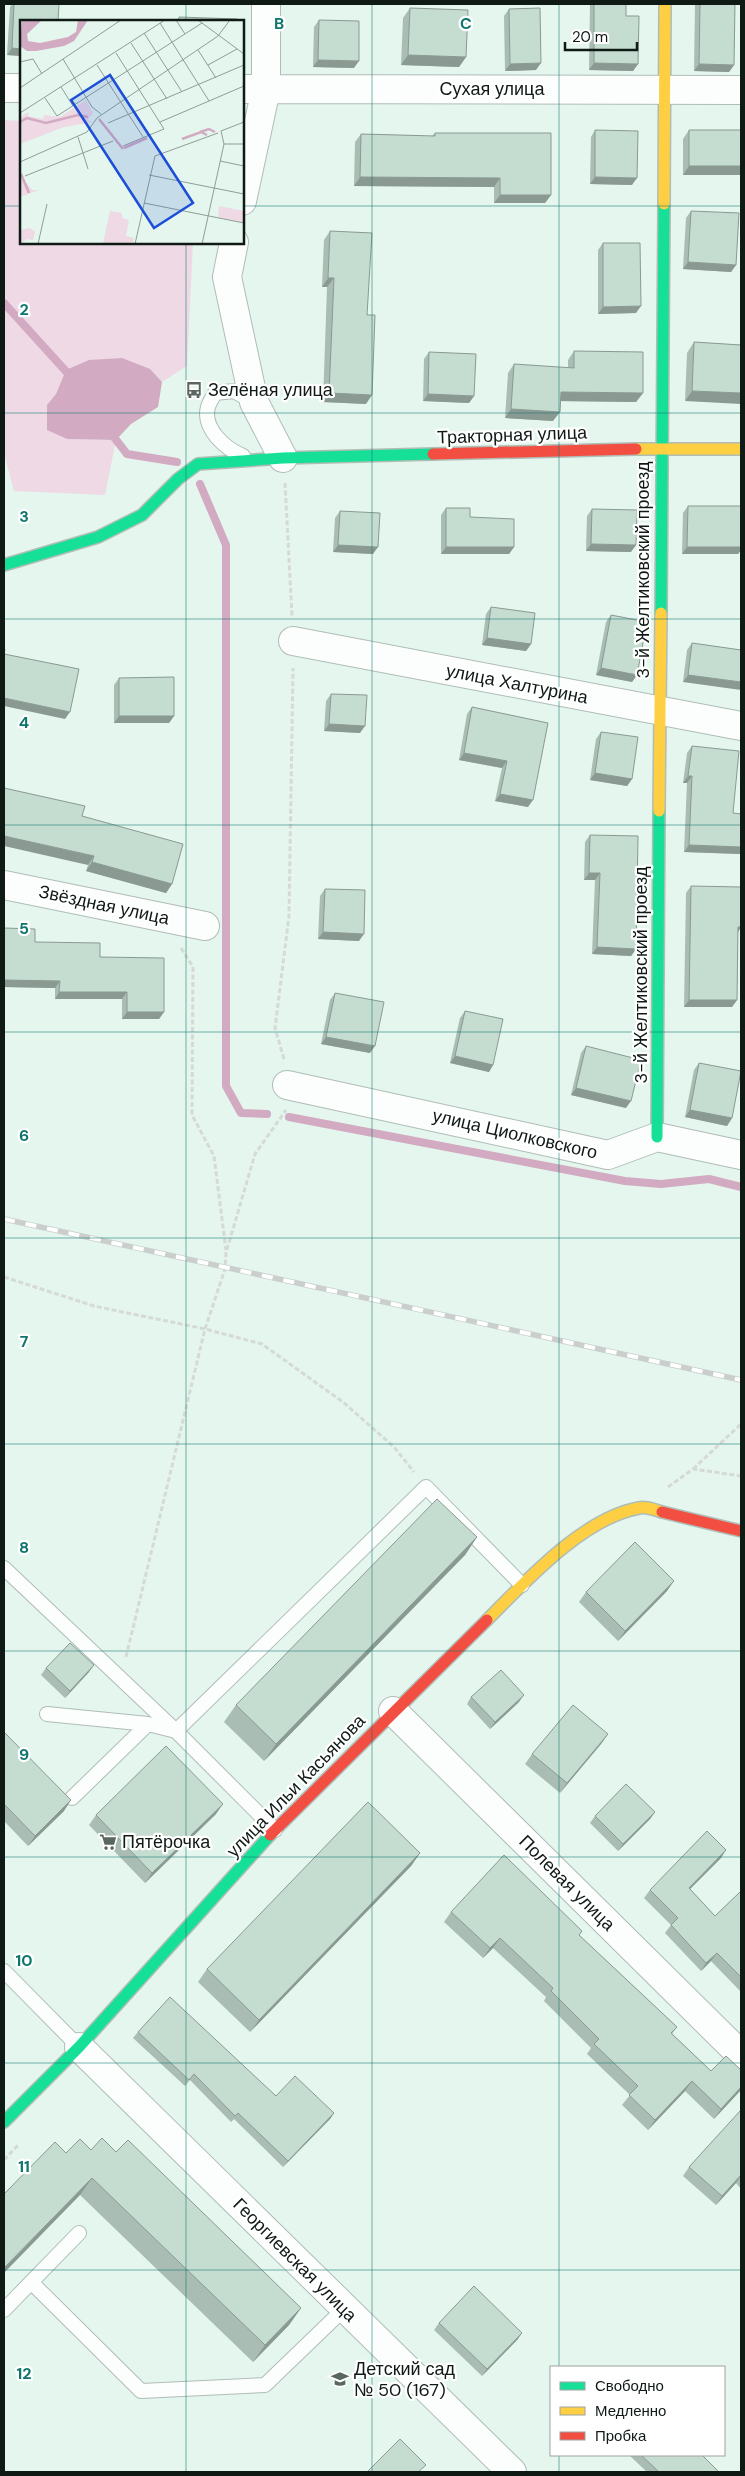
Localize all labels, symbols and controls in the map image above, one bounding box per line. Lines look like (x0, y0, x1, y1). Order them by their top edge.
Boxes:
text: B (274, 13, 284, 34)
text: C (460, 13, 472, 34)
inset map (20, 20, 244, 244)
scale bar (565, 20, 638, 52)
text: 20 m (572, 27, 608, 47)
street label: Сухая улица (440, 77, 545, 101)
text: 2 (19, 299, 29, 320)
place label: Зелёная улица (208, 378, 334, 402)
bus stop icon: Зелёная улица (184, 380, 204, 400)
street label: Тракторная улица (437, 420, 588, 450)
street label: 3-й Желтиковский проезд (631, 461, 655, 678)
text: 3 (19, 506, 29, 527)
street label: улица Халтурина (444, 658, 591, 710)
text: 4 (19, 712, 29, 733)
street label: 3-й Желтиковский проезд (629, 866, 653, 1083)
street label: Звёздная улица (37, 879, 172, 931)
text: 5 (19, 918, 29, 939)
street label: улица Циолковского (430, 1103, 600, 1165)
text: 6 (19, 1125, 29, 1146)
text: 7 (20, 1331, 29, 1352)
text: 8 (19, 1537, 29, 1558)
street label: улица Ильи Касьянова (221, 1709, 371, 1863)
text: 9 (19, 1744, 29, 1765)
place label: Пятёрочка (122, 1830, 211, 1854)
street label: Полевая улица (514, 1830, 621, 1937)
supermarket icon: Пятёрочка (98, 1832, 118, 1852)
text: 10 (15, 1950, 33, 1971)
text: 11 (18, 2156, 30, 2177)
street label: Георгиевская улица (228, 2193, 363, 2328)
place label: Детский сад № 50 (167) (354, 2357, 455, 2402)
text: 12 (16, 2363, 32, 2384)
legend (550, 2366, 725, 2456)
school or university icon: Детский сад № 50 (167) (330, 2369, 350, 2389)
text: Свободно (595, 2376, 664, 2396)
text: Медленно (595, 2401, 666, 2421)
text: Пробка (595, 2426, 647, 2446)

